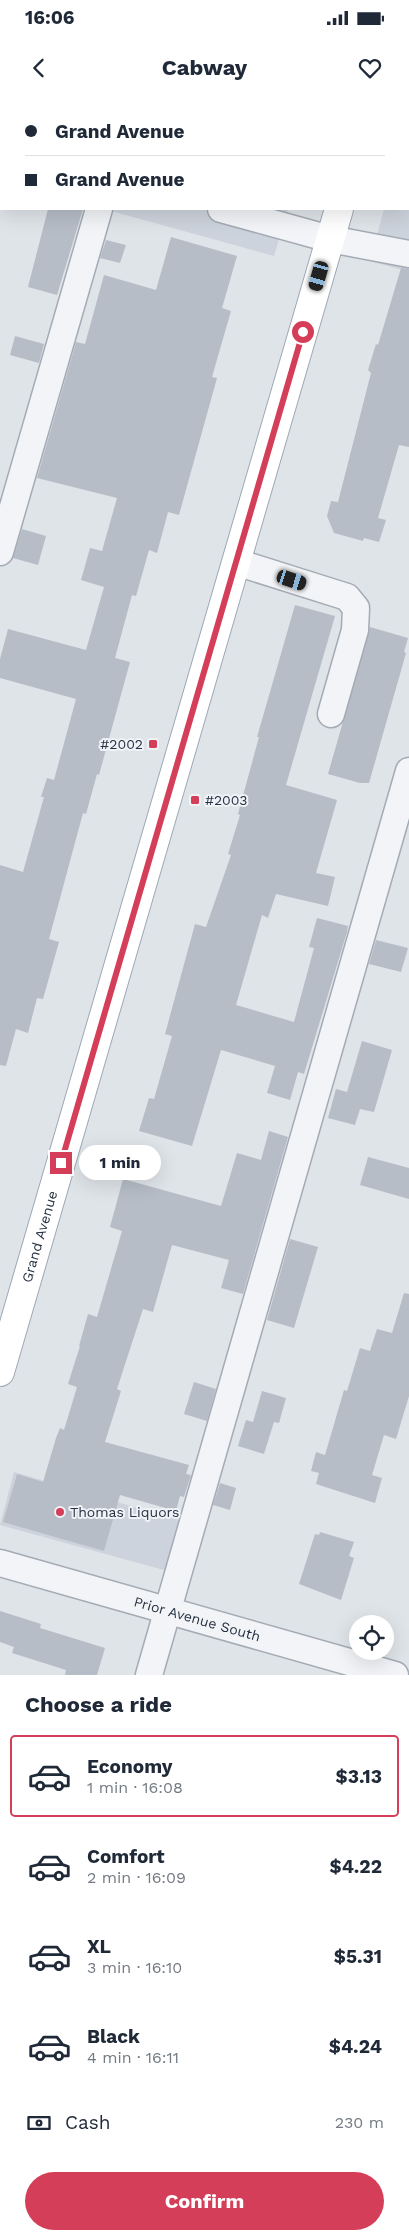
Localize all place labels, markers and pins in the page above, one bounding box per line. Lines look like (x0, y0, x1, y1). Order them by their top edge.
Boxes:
place label: #2002 (100, 736, 143, 752)
marker: #2002 (147, 738, 159, 750)
place label: #2003 (205, 792, 247, 808)
marker: #2003 (189, 794, 201, 806)
place label: Thomas Liquors (70, 1504, 179, 1520)
marker: Thomas Liquors (54, 1506, 66, 1518)

